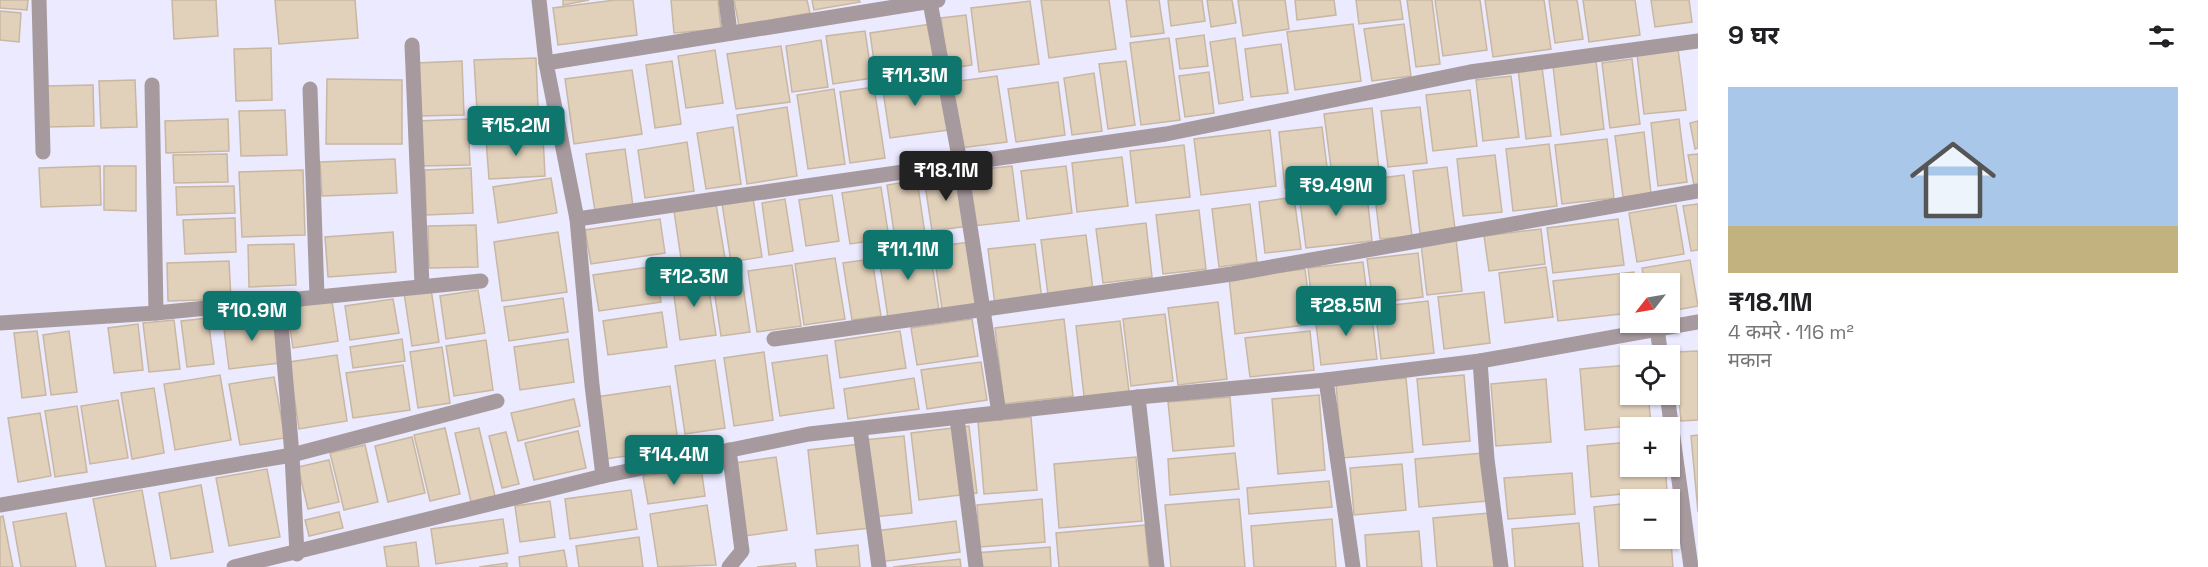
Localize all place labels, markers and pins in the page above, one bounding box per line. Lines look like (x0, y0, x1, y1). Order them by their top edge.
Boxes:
pin: ₹11.3M (866, 56, 964, 107)
pin: ₹15.2M (467, 106, 565, 157)
pin: ₹18.1M (897, 151, 995, 202)
pin: ₹9.49M (1287, 166, 1385, 217)
pin: ₹11.1M (859, 230, 957, 281)
pin: ₹12.3M (645, 257, 743, 308)
pin: ₹28.5M (1297, 286, 1395, 337)
pin: ₹10.9M (203, 291, 301, 342)
pin: ₹14.4M (625, 435, 723, 486)

